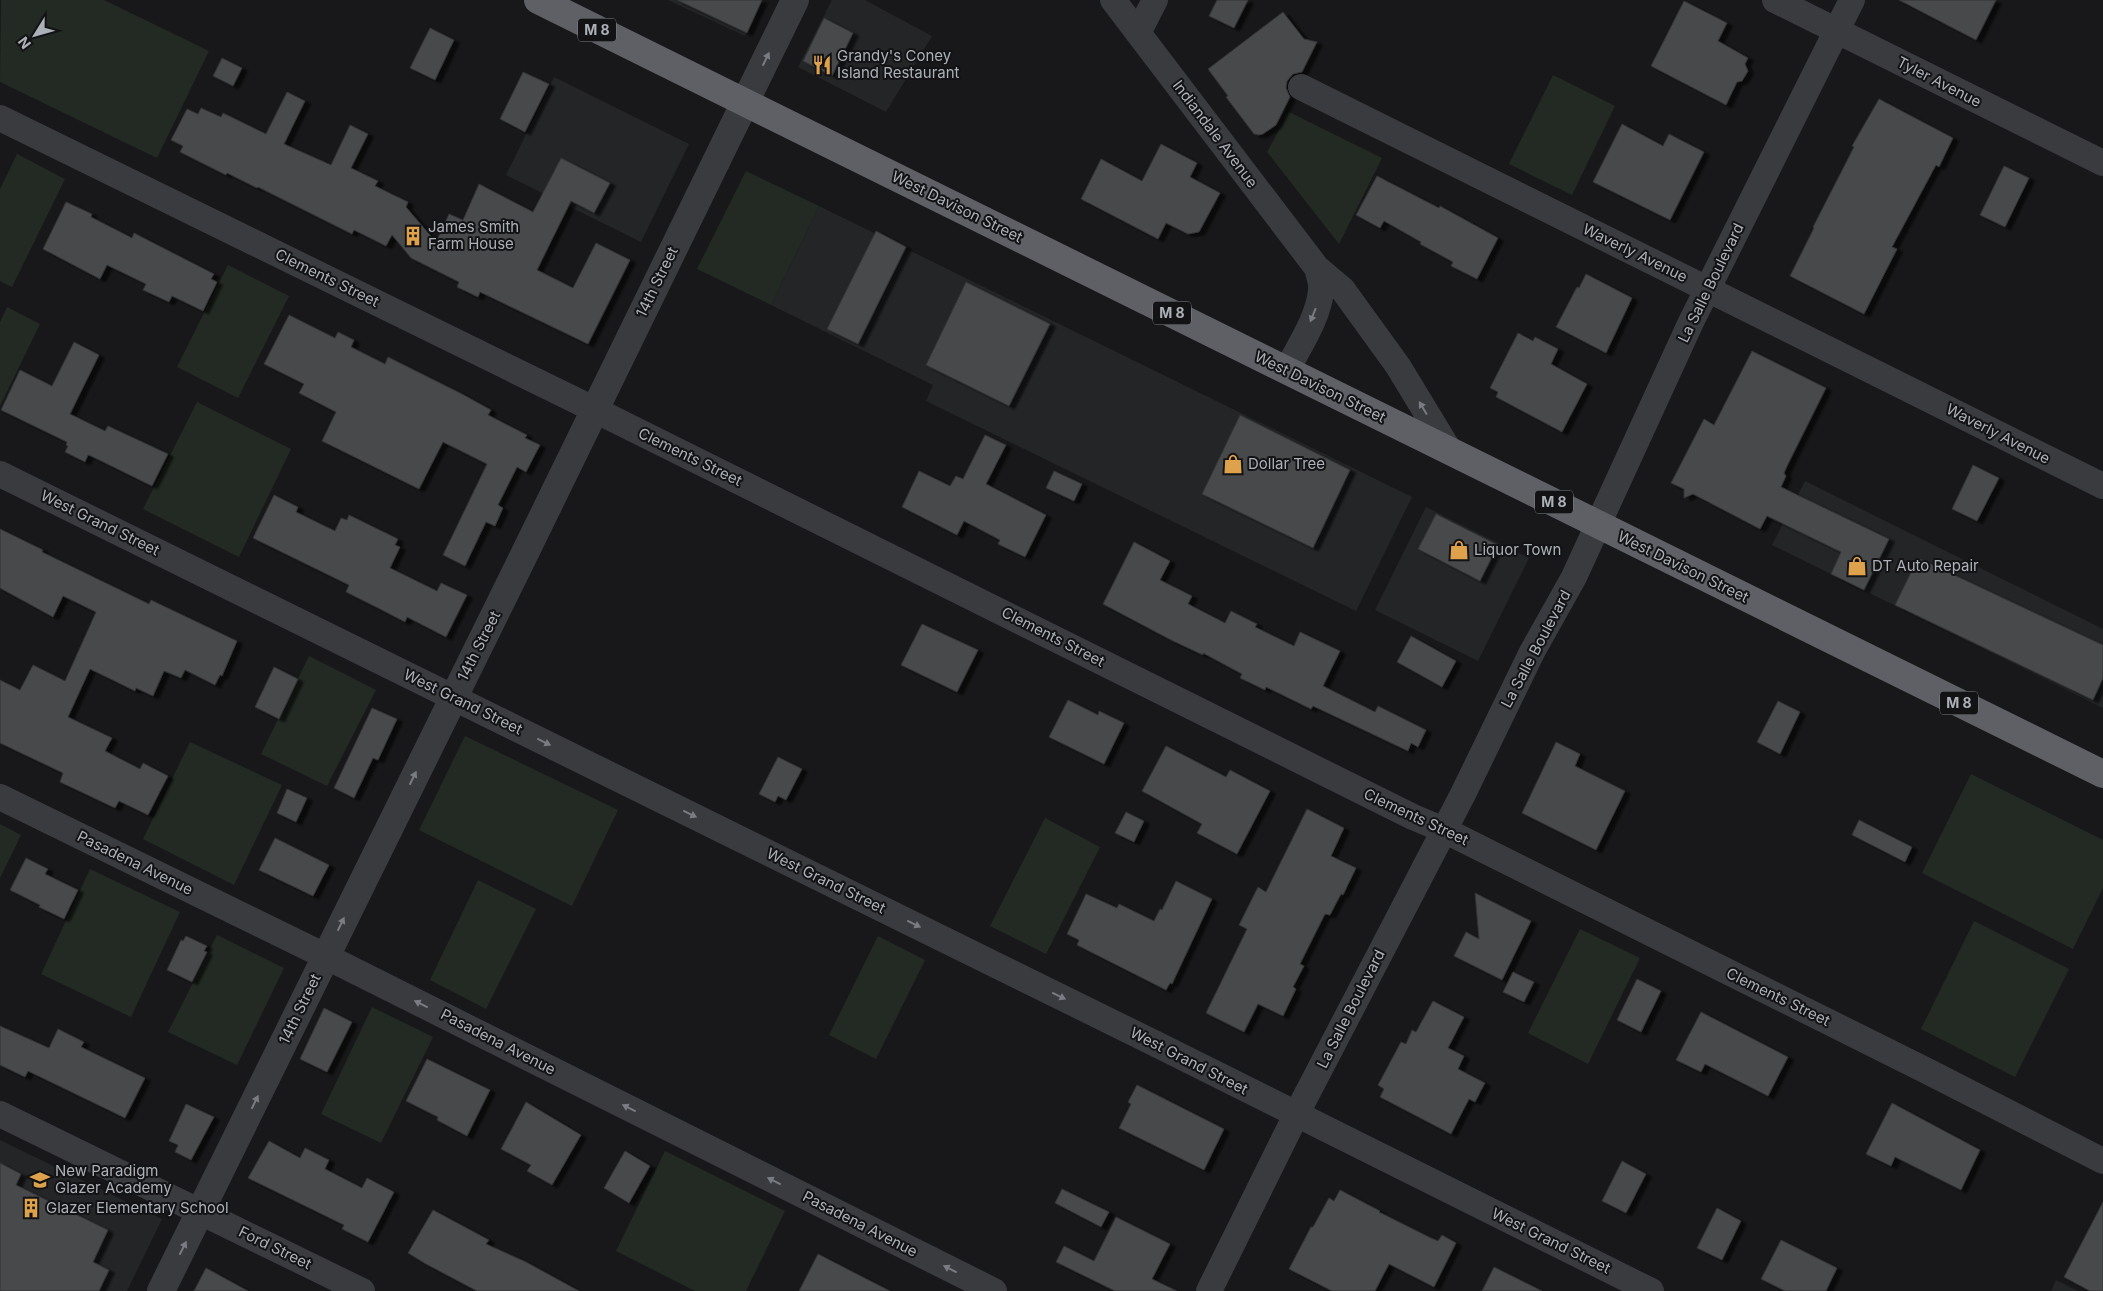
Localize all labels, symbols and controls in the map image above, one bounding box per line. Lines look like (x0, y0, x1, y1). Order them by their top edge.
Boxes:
north arrow (10, 10, 60, 60)
road number: M 8 (578, 18, 616, 42)
text: N (14, 34, 34, 53)
place label: Grandy's Coney Island Restaurant (837, 46, 960, 82)
one-way arrow (763, 52, 771, 66)
street label: Tyler Avenue (1894, 52, 1985, 111)
restaurant icon: Grandy's Coney Island Restaurant (811, 54, 833, 76)
street label: Indiandale Avenue (1169, 76, 1262, 191)
street label: West Davison Street (889, 167, 1026, 247)
place label: James Smith Farm House (428, 217, 519, 253)
street label: Waverly Avenue (1580, 219, 1691, 286)
street label: La Salle Boulevard (1673, 220, 1748, 346)
building icon: James Smith Farm House (402, 225, 424, 247)
street label: 14th Street (631, 243, 682, 320)
street label: Clements Street (272, 244, 382, 311)
road number: M 8 (1153, 302, 1191, 324)
one-way arrow (1309, 308, 1317, 322)
street label: West Davison Street (1252, 347, 1389, 427)
street label: Waverly Avenue (1943, 399, 2053, 468)
one-way arrow (1419, 401, 1428, 414)
street label: Clements Street (635, 423, 745, 490)
shop icon: Dollar Tree (1222, 453, 1244, 475)
place label: Dollar Tree (1248, 454, 1325, 473)
street label: West Grand Street (38, 486, 163, 560)
road number: M 8 (1535, 491, 1573, 514)
street label: West Davison Street (1615, 527, 1752, 607)
shop icon: Liquor Town (1448, 539, 1470, 561)
place label: Liquor Town (1474, 540, 1561, 559)
shop icon: DT Auto Repair (1846, 555, 1868, 577)
place label: DT Auto Repair (1872, 556, 1979, 575)
street label: La Salle Boulevard (1497, 587, 1575, 711)
street label: Clements Street (998, 602, 1108, 671)
street label: 14th Street (453, 607, 504, 684)
street label: West Grand Street (401, 665, 526, 739)
road number: M 8 (1940, 691, 1978, 714)
one-way arrow (537, 738, 551, 746)
one-way arrow (409, 771, 417, 786)
street label: Clements Street (1361, 784, 1472, 849)
one-way arrow (682, 810, 697, 818)
street label: Pasadena Avenue (74, 826, 196, 899)
street label: West Grand Street (764, 844, 889, 918)
one-way arrow (337, 917, 345, 931)
one-way arrow (907, 921, 921, 929)
street label: La Salle Boulevard (1312, 946, 1389, 1071)
street label: Clements Street (1723, 963, 1833, 1030)
street label: 14th Street (274, 970, 325, 1047)
one-way arrow (1052, 992, 1067, 1000)
one-way arrow (413, 1000, 428, 1008)
street label: Pasadena Avenue (438, 1004, 559, 1079)
street label: West Grand Street (1127, 1023, 1251, 1098)
one-way arrow (251, 1094, 259, 1109)
one-way arrow (621, 1104, 636, 1112)
place label: New Paradigm Glazer Academy (55, 1161, 172, 1197)
school or university icon: New Paradigm Glazer Academy (29, 1169, 51, 1191)
one-way arrow (767, 1176, 781, 1184)
street label: Pasadena Avenue (800, 1186, 921, 1261)
building icon: Glazer Elementary School (20, 1197, 42, 1219)
place label: Glazer Elementary School (46, 1198, 229, 1217)
street label: West Grand Street (1489, 1204, 1614, 1278)
street label: Ford Street (236, 1222, 315, 1273)
one-way arrow (179, 1240, 187, 1255)
one-way arrow (943, 1265, 958, 1273)

